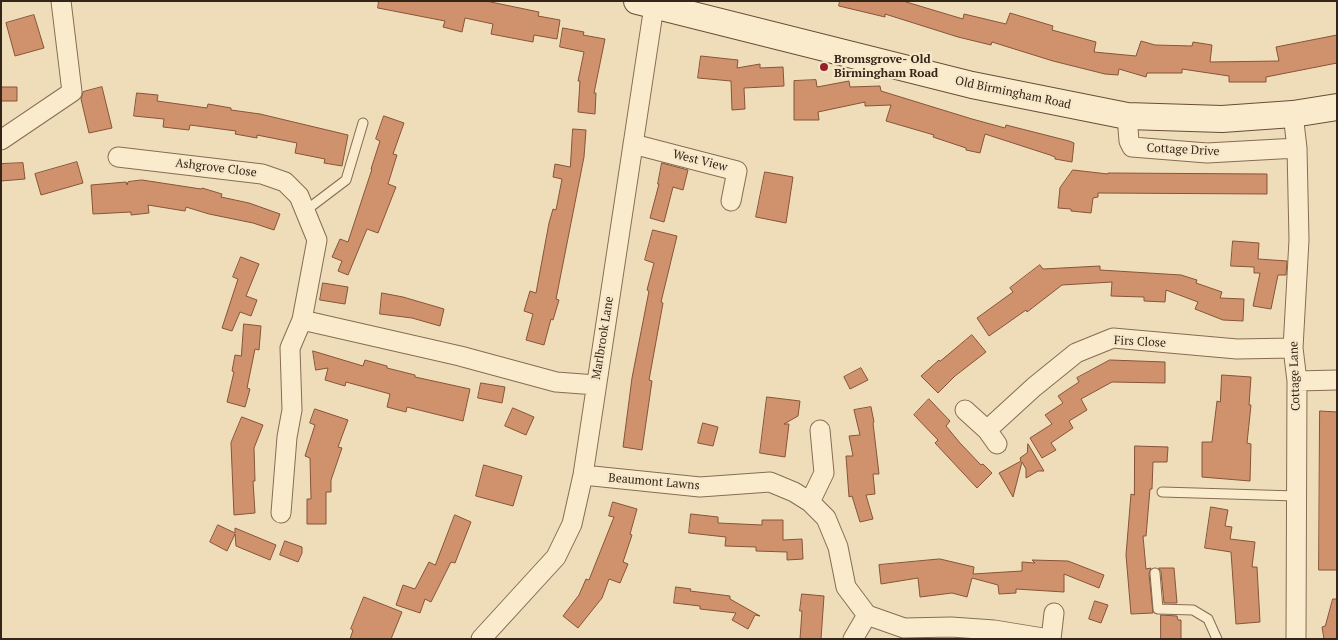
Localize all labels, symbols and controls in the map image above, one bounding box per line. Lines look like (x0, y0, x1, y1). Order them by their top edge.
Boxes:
place label: Bromsgrove- Old Birmingham Road (834, 53, 938, 81)
marker: Bromsgrove- Old Birmingham Road (818, 61, 830, 73)
street label: Old Birmingham Road (954, 74, 1072, 112)
street label: Cottage Drive (1146, 141, 1220, 159)
street label: West View (671, 147, 729, 175)
street label: Ashgrove Close (175, 156, 257, 180)
street label: Marlbrook Lane (589, 295, 617, 381)
street label: Firs Close (1114, 333, 1166, 351)
street label: Cottage Lane (1287, 341, 1303, 411)
street label: Beaumont Lawns (608, 471, 700, 493)

